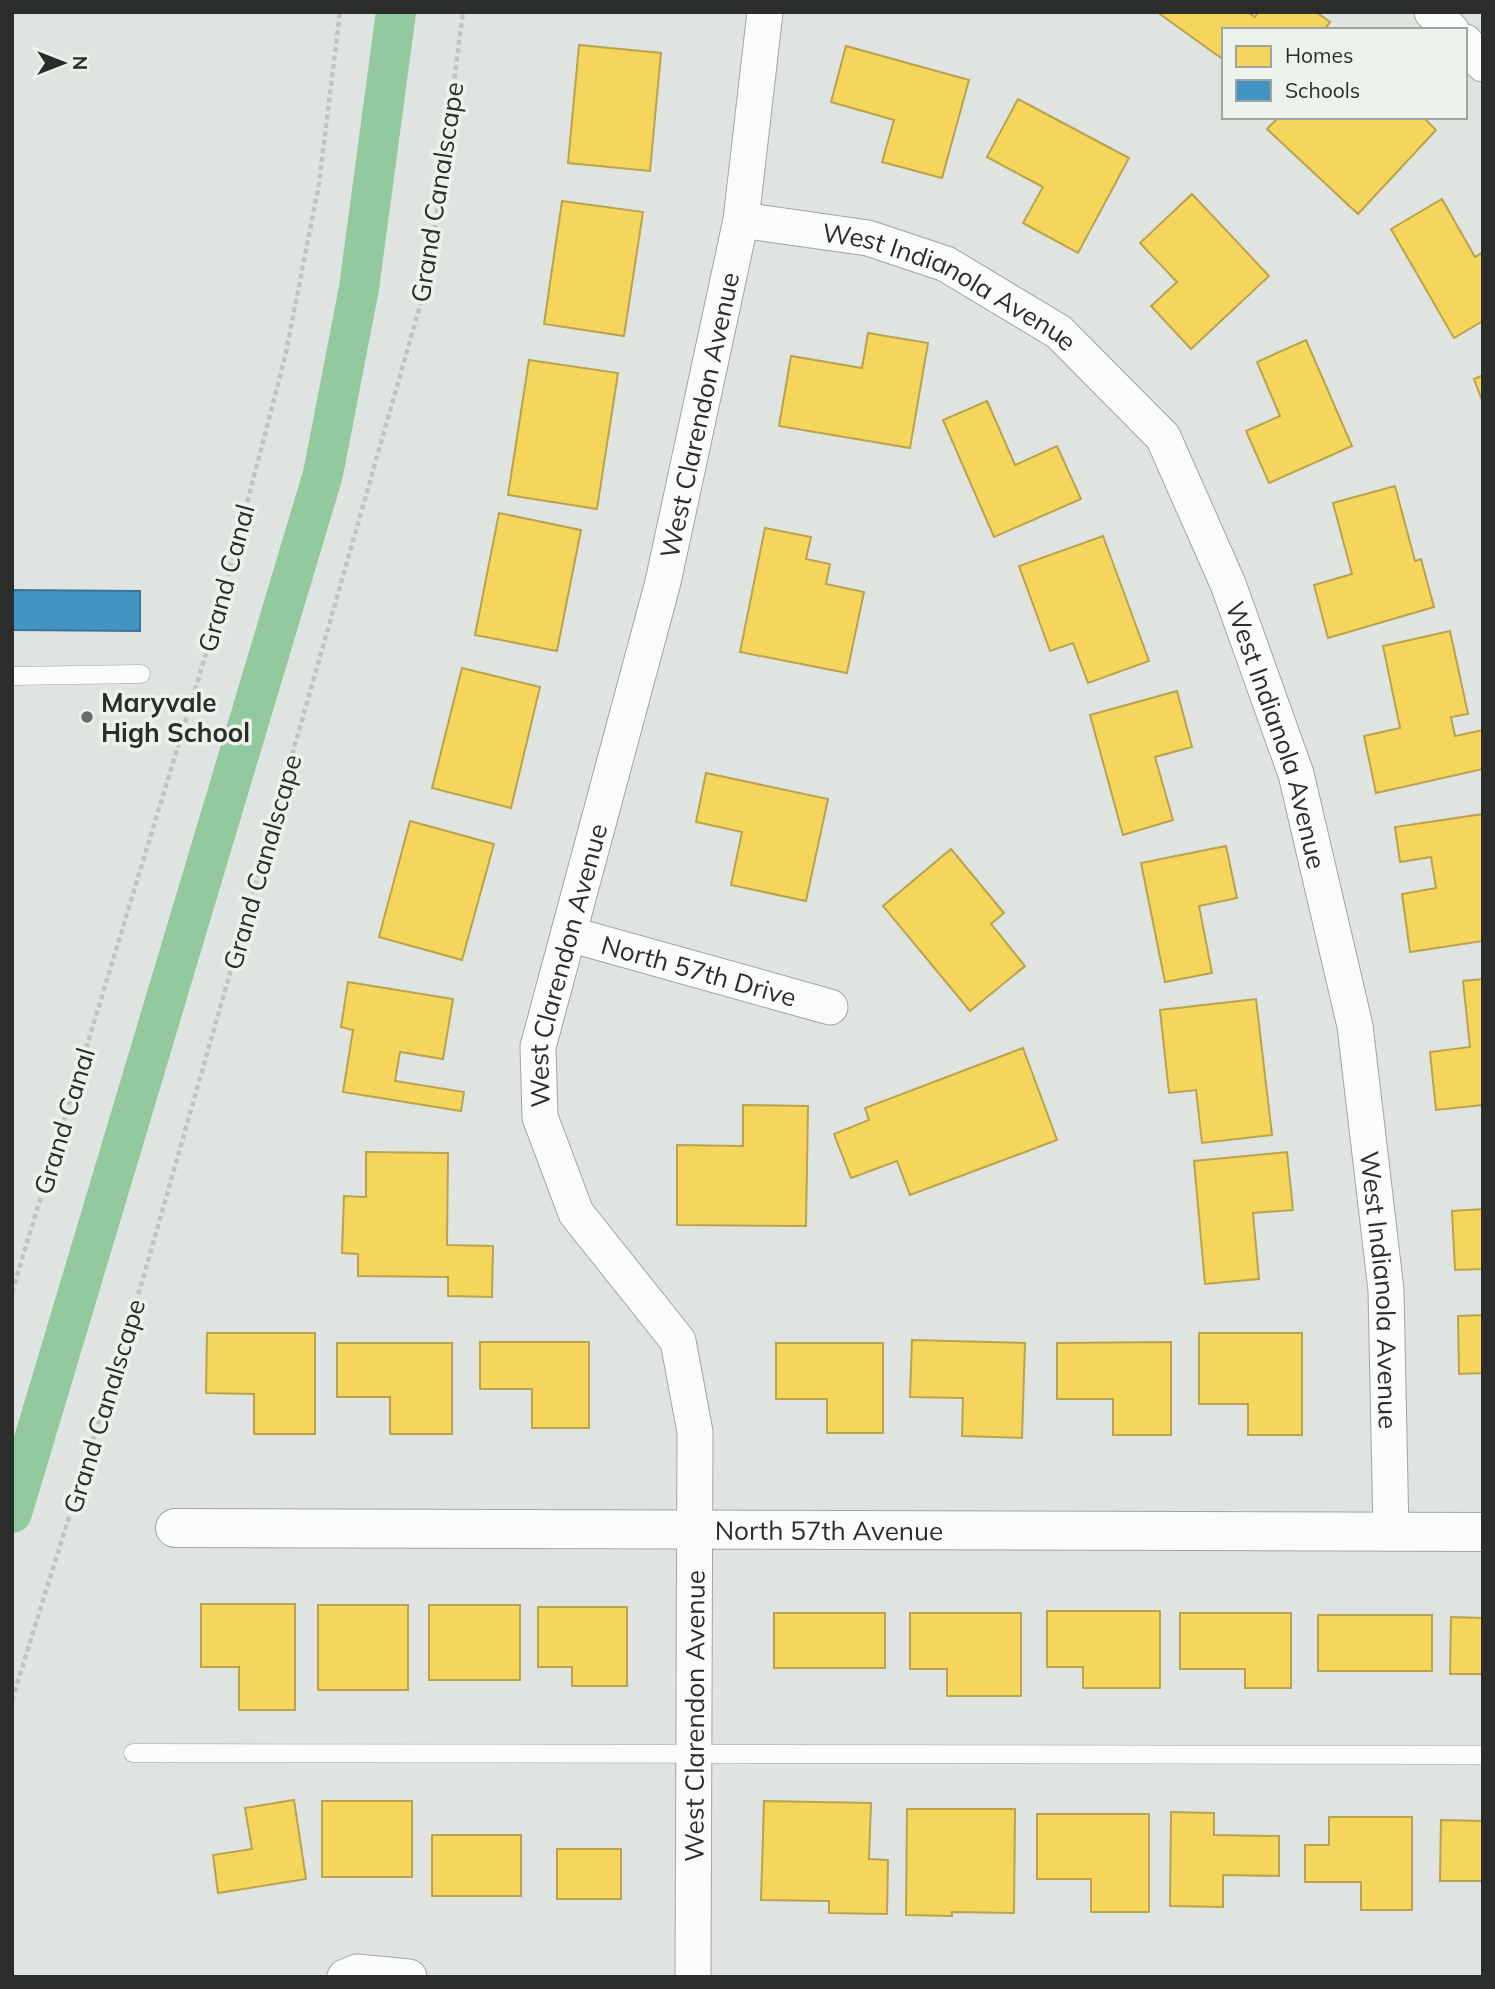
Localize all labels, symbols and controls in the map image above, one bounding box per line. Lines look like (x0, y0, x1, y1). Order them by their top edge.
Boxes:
north arrow (28, 28, 98, 98)
legend (1222, 28, 1467, 119)
text: Homes (1285, 42, 1353, 68)
text: N (68, 56, 92, 70)
text: Schools (1285, 77, 1360, 103)
street label: Grand Canalscape (403, 80, 471, 304)
street label: West Indianola Avenue (820, 215, 1084, 357)
street label: West Clarendon Avenue (652, 269, 746, 561)
street label: Grand Canal (190, 501, 262, 655)
street label: West Indianola Avenue (1219, 597, 1334, 872)
place label: Maryvale High School (101, 686, 250, 749)
marker: Maryvale High School (79, 709, 95, 725)
street label: Grand Canalscape (215, 750, 309, 974)
street label: West Clarendon Avenue (521, 820, 614, 1108)
street label: North 57th Drive (598, 927, 800, 1013)
street label: Grand Canal (26, 1044, 102, 1198)
street label: West Indianola Avenue (1353, 1149, 1405, 1429)
street label: Grand Canalscape (56, 1295, 152, 1517)
street label: North 57th Avenue (715, 1513, 943, 1547)
street label: West Clarendon Avenue (677, 1570, 711, 1862)

